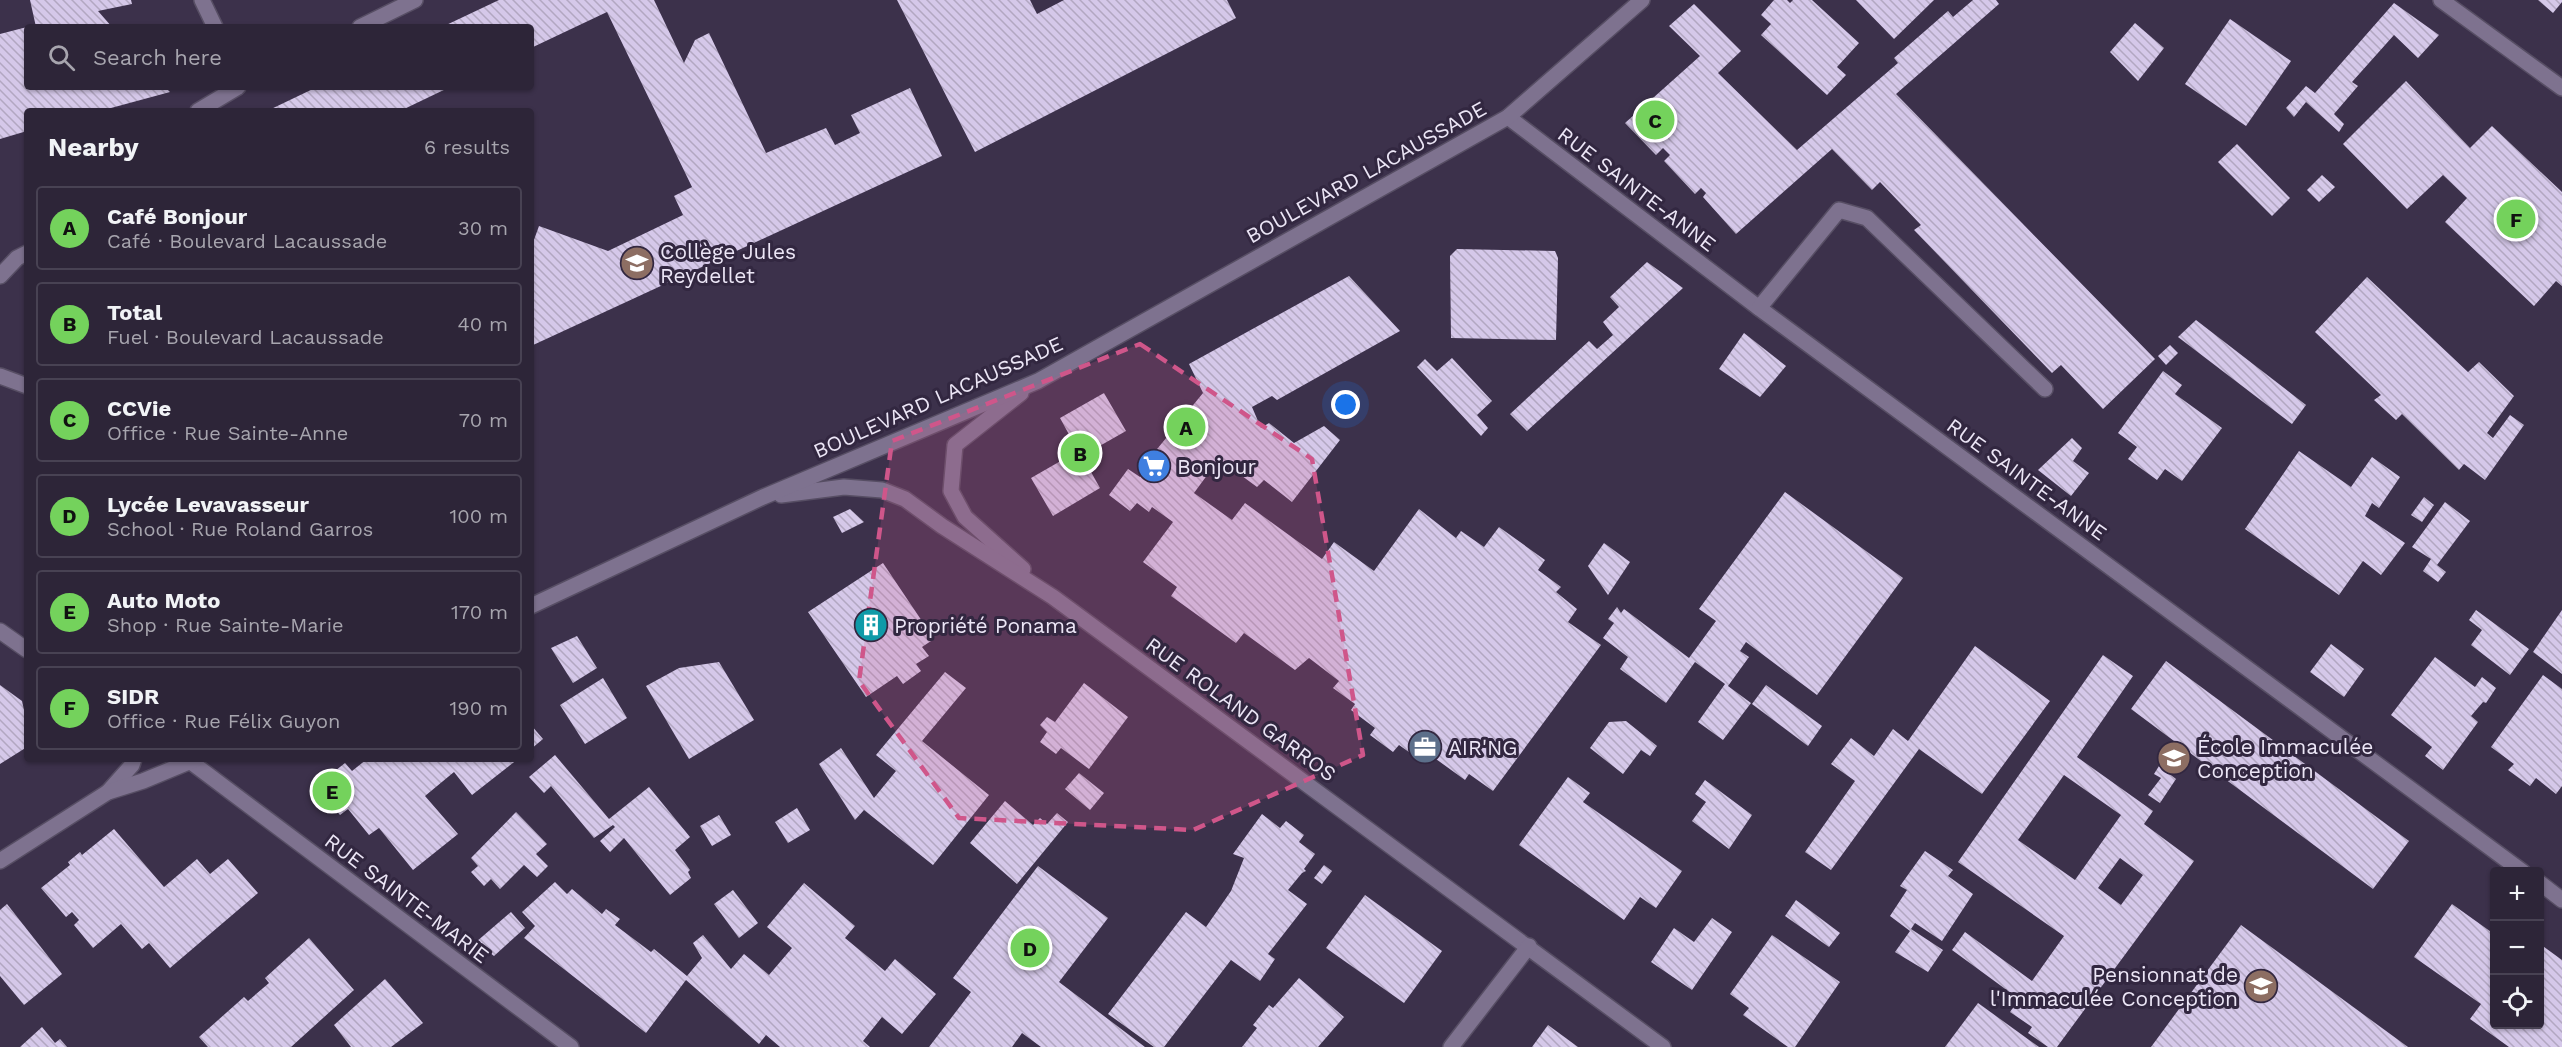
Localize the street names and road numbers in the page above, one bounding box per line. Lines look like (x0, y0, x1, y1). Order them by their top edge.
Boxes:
street label: BOULEVARD LACAUSSADE (1242, 96, 1490, 248)
street label: RUE SAINTE-ANNE (1553, 121, 1721, 257)
street label: BOULEVARD LACAUSSADE (809, 331, 1067, 463)
street label: RUE SAINTE-ANNE (1942, 413, 2112, 545)
street label: RUE ROLAND GARROS (1141, 632, 1341, 786)
street label: RUE SAINTE-MARIE (320, 828, 494, 968)

